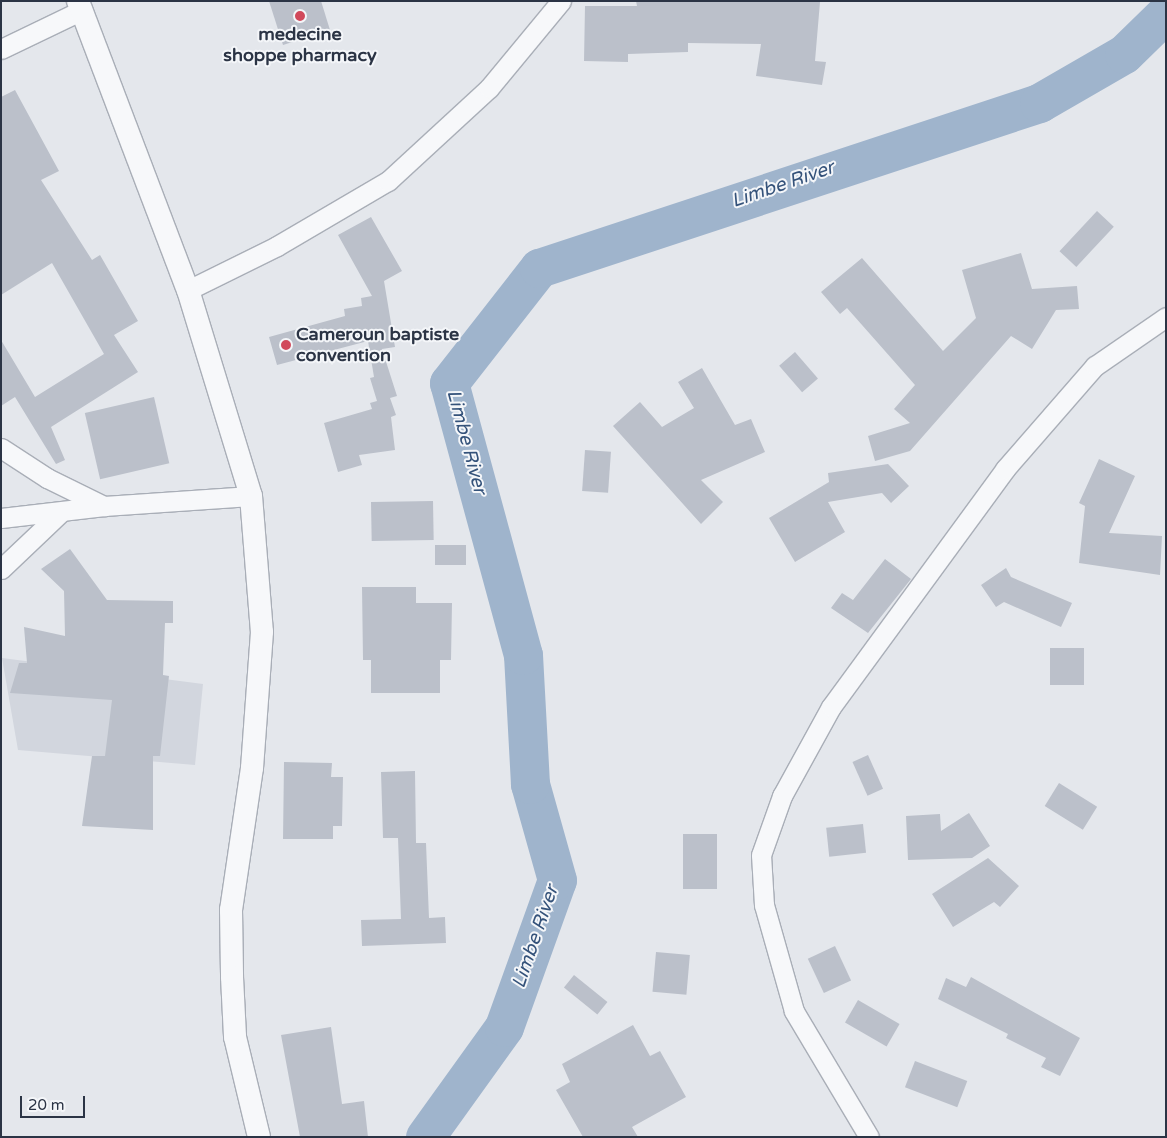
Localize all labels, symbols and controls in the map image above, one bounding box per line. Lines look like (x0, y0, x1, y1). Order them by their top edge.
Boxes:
marker: medecine shoppe pharmacy (294, 10, 306, 22)
place label: medecine shoppe pharmacy (223, 24, 377, 66)
water label: Limbe River (729, 157, 837, 213)
place label: Cameroun baptiste convention (296, 324, 459, 366)
marker: Cameroun baptiste convention (280, 339, 292, 351)
water label: Limbe River (441, 387, 491, 497)
water label: Limbe River (508, 883, 564, 991)
scale bar (22, 1086, 88, 1118)
text: 20 m (28, 1096, 65, 1114)

